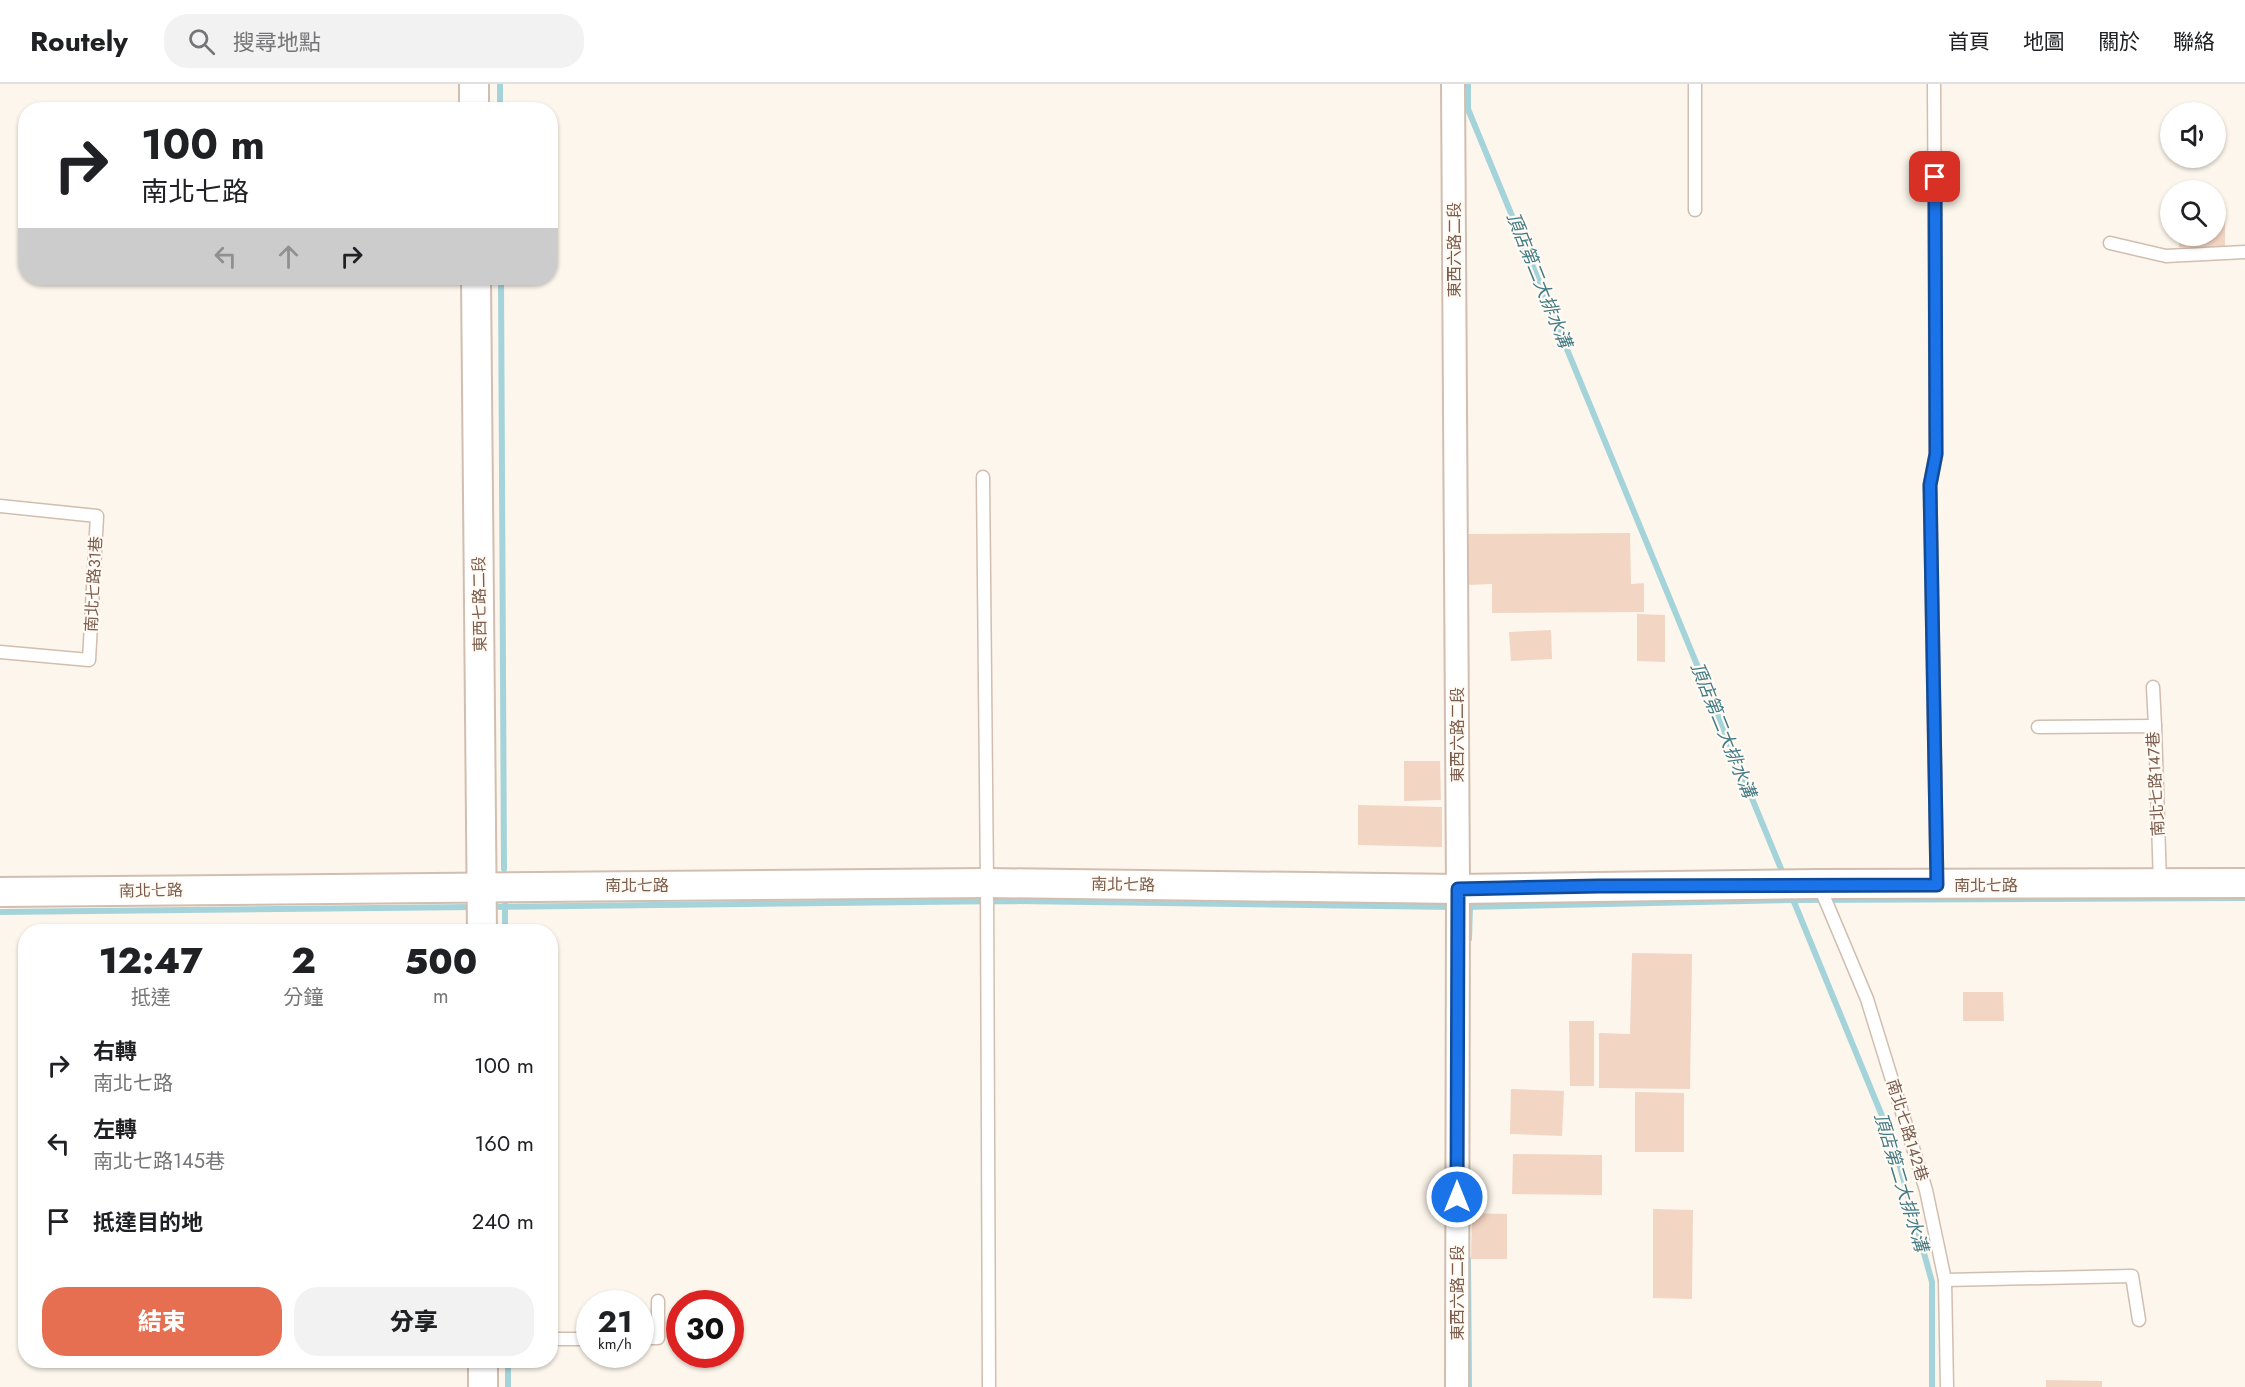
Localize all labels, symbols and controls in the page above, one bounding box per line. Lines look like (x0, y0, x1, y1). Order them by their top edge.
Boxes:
search box (164, 14, 584, 68)
text: Routely (30, 21, 128, 62)
icon: search (185, 25, 218, 58)
text: 搜尋地點 (233, 26, 321, 58)
text: 首頁 (1948, 27, 1990, 57)
text: 地圖 (2023, 27, 2065, 57)
text: 關於 (2098, 27, 2140, 57)
text: 聯絡 (2173, 27, 2215, 57)
map controls (2160, 102, 2226, 246)
button: sound (2160, 102, 2226, 168)
text: 100 m (141, 114, 265, 175)
icon: right (42, 126, 120, 204)
pin (1909, 151, 1960, 202)
icon: arrive (1918, 160, 1951, 193)
text: 南北七路 (141, 172, 249, 211)
button: search (2160, 180, 2226, 246)
street label: 東西六路二段 (1443, 202, 1466, 298)
water label: 頂店第二大排水溝 (1500, 208, 1579, 354)
icon: left (209, 240, 242, 273)
icon: ahead (272, 240, 305, 273)
icon: right (335, 240, 368, 273)
street label: 南北七路31巷 (80, 536, 107, 633)
street label: 東西七路二段 (467, 556, 492, 652)
water label: 頂店第二大排水溝 (1684, 658, 1763, 804)
street label: 東西六路二段 (1446, 687, 1469, 783)
street label: 南北七路147巷 (2141, 731, 2170, 837)
street label: 南北七路 (1091, 872, 1155, 897)
street label: 南北七路 (605, 874, 669, 897)
street label: 南北七路 (1954, 874, 2018, 897)
street label: 南北七路 (119, 878, 183, 903)
text: 12:47 (99, 934, 203, 986)
text: 2 (291, 934, 316, 986)
text: 500 (404, 935, 477, 987)
text: m (433, 982, 449, 1011)
text: 抵達 (131, 983, 171, 1012)
text: 分鐘 (284, 983, 324, 1012)
text: 右轉 (93, 1035, 137, 1067)
icon: right (42, 1049, 75, 1082)
text: 100 m (474, 1049, 534, 1081)
text: 南北七路 (93, 1069, 173, 1098)
street label: 南北七路142巷 (1881, 1076, 1934, 1184)
water label: 頂店第二大排水溝 (1868, 1109, 1935, 1258)
text: 左轉 (93, 1113, 137, 1145)
icon: left (42, 1127, 75, 1160)
text: 160 m (474, 1127, 534, 1159)
text: 南北七路145巷 (93, 1147, 225, 1176)
position arrow (1425, 1165, 1489, 1229)
icon: arrive (42, 1205, 75, 1238)
text: 240 m (472, 1205, 534, 1237)
text: 抵達目的地 (93, 1206, 203, 1238)
street label: 東西六路二段 (1446, 1245, 1469, 1341)
button: 結束 (42, 1287, 282, 1356)
button: 分享 (294, 1287, 534, 1356)
speed limit sign: 30 (666, 1290, 744, 1368)
text: 21 (598, 1300, 632, 1343)
text: km/h (598, 1333, 632, 1355)

